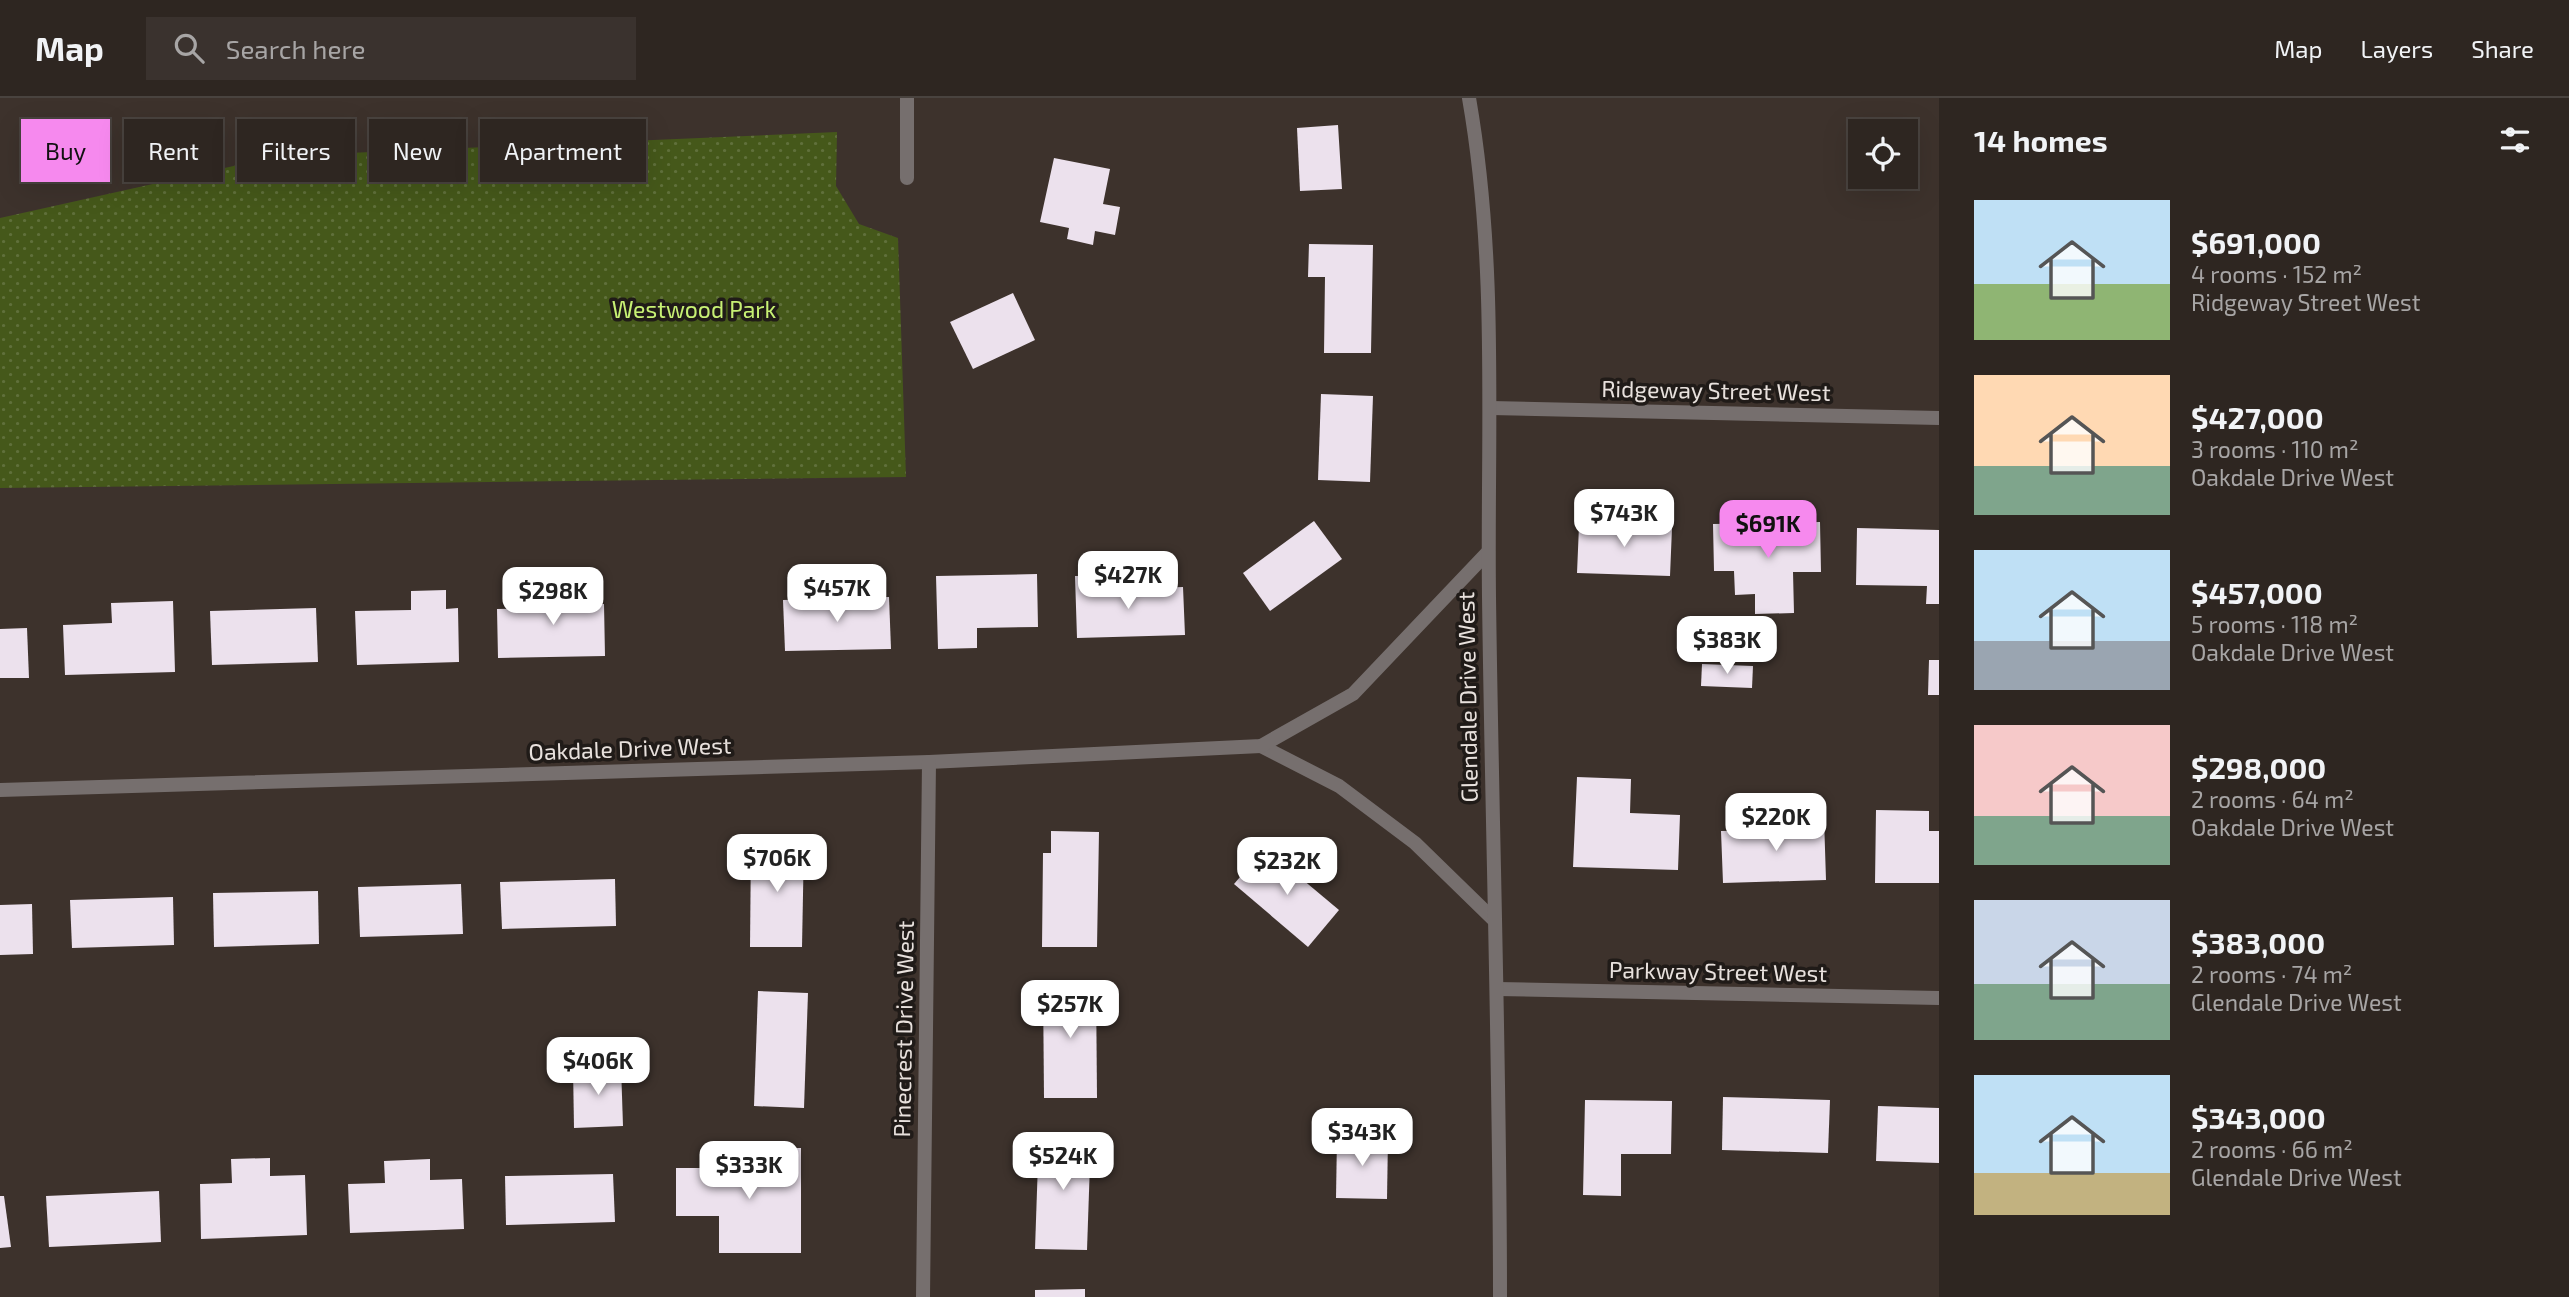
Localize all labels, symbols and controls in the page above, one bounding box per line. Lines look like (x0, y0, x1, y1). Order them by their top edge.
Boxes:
search box (146, 17, 636, 80)
text: Map (35, 28, 104, 68)
icon: search (170, 29, 208, 67)
text: Search here (226, 33, 365, 64)
text: Map (2274, 34, 2322, 63)
text: Layers (2360, 34, 2433, 63)
text: Share (2471, 34, 2534, 63)
chip: Buy (21, 119, 110, 182)
chip: Rent (124, 119, 223, 182)
chip: Filters (237, 119, 355, 182)
chip: New (369, 119, 466, 182)
chip: Apartment (480, 119, 646, 182)
map controls (1848, 119, 1918, 189)
button: locate (1848, 119, 1918, 189)
icon: filters (2496, 121, 2534, 159)
text: 14 homes (1974, 122, 2108, 158)
text: $691,000 (2191, 224, 2321, 260)
icon: home (2030, 228, 2114, 312)
text: 4 rooms · 152 m² (2191, 260, 2362, 288)
text: Ridgeway Street West (2191, 288, 2420, 316)
park label: Westwood Park (612, 295, 777, 323)
street label: Ridgeway Street West (1601, 374, 1831, 406)
text: $427,000 (2191, 399, 2324, 435)
icon: home (2030, 403, 2114, 487)
text: 3 rooms · 110 m² (2191, 435, 2358, 463)
text: Oakdale Drive West (2191, 463, 2394, 491)
pin: $743K (1575, 490, 1673, 549)
text: $743K (1590, 498, 1658, 526)
pin: $691K (1719, 500, 1817, 560)
text: $691K (1736, 509, 1801, 537)
pin: $427K (1079, 552, 1177, 611)
text: $427K (1094, 560, 1162, 588)
pin: $457K (788, 564, 886, 624)
pin: $298K (504, 568, 602, 627)
text: $457K (803, 573, 871, 601)
text: $457,000 (2191, 574, 2323, 610)
text: $298K (518, 576, 588, 604)
icon: home (2030, 578, 2114, 662)
street label: Glendale Drive West (1451, 591, 1483, 803)
text: 5 rooms · 118 m² (2191, 610, 2358, 638)
pin: $383K (1678, 616, 1776, 676)
text: $383K (1693, 625, 1761, 653)
text: Oakdale Drive West (2191, 638, 2394, 666)
street label: Oakdale Drive West (528, 730, 732, 766)
text: $298,000 (2191, 749, 2326, 785)
icon: home (2030, 753, 2114, 837)
text: 2 rooms · 64 m² (2191, 785, 2354, 813)
pin: $220K (1727, 794, 1825, 853)
text: $220K (1741, 802, 1811, 830)
text: Oakdale Drive West (2191, 813, 2394, 841)
pin: $706K (728, 834, 826, 894)
pin: $232K (1238, 838, 1336, 897)
text: $706K (743, 843, 811, 871)
text: $232K (1253, 846, 1321, 874)
street label: Pinecrest Drive West (887, 920, 919, 1138)
text: $383,000 (2191, 924, 2325, 960)
icon: home (2030, 928, 2114, 1012)
street label: Parkway Street West (1609, 955, 1828, 987)
text: 2 rooms · 74 m² (2191, 960, 2352, 988)
pin: $257K (1021, 981, 1119, 1040)
text: Glendale Drive West (2191, 988, 2402, 1016)
text: $257K (1037, 989, 1103, 1017)
pin: $406K (549, 1038, 647, 1097)
text: $406K (563, 1046, 633, 1074)
text: $343,000 (2191, 1099, 2326, 1135)
icon: home (2030, 1103, 2114, 1187)
pin: $343K (1313, 1108, 1411, 1168)
text: $343K (1328, 1117, 1396, 1145)
pin: $524K (1014, 1132, 1112, 1192)
text: 2 rooms · 66 m² (2191, 1135, 2353, 1163)
text: $524K (1029, 1141, 1097, 1169)
pin: $333K (700, 1142, 798, 1201)
text: $333K (715, 1150, 783, 1178)
text: Glendale Drive West (2191, 1163, 2402, 1191)

